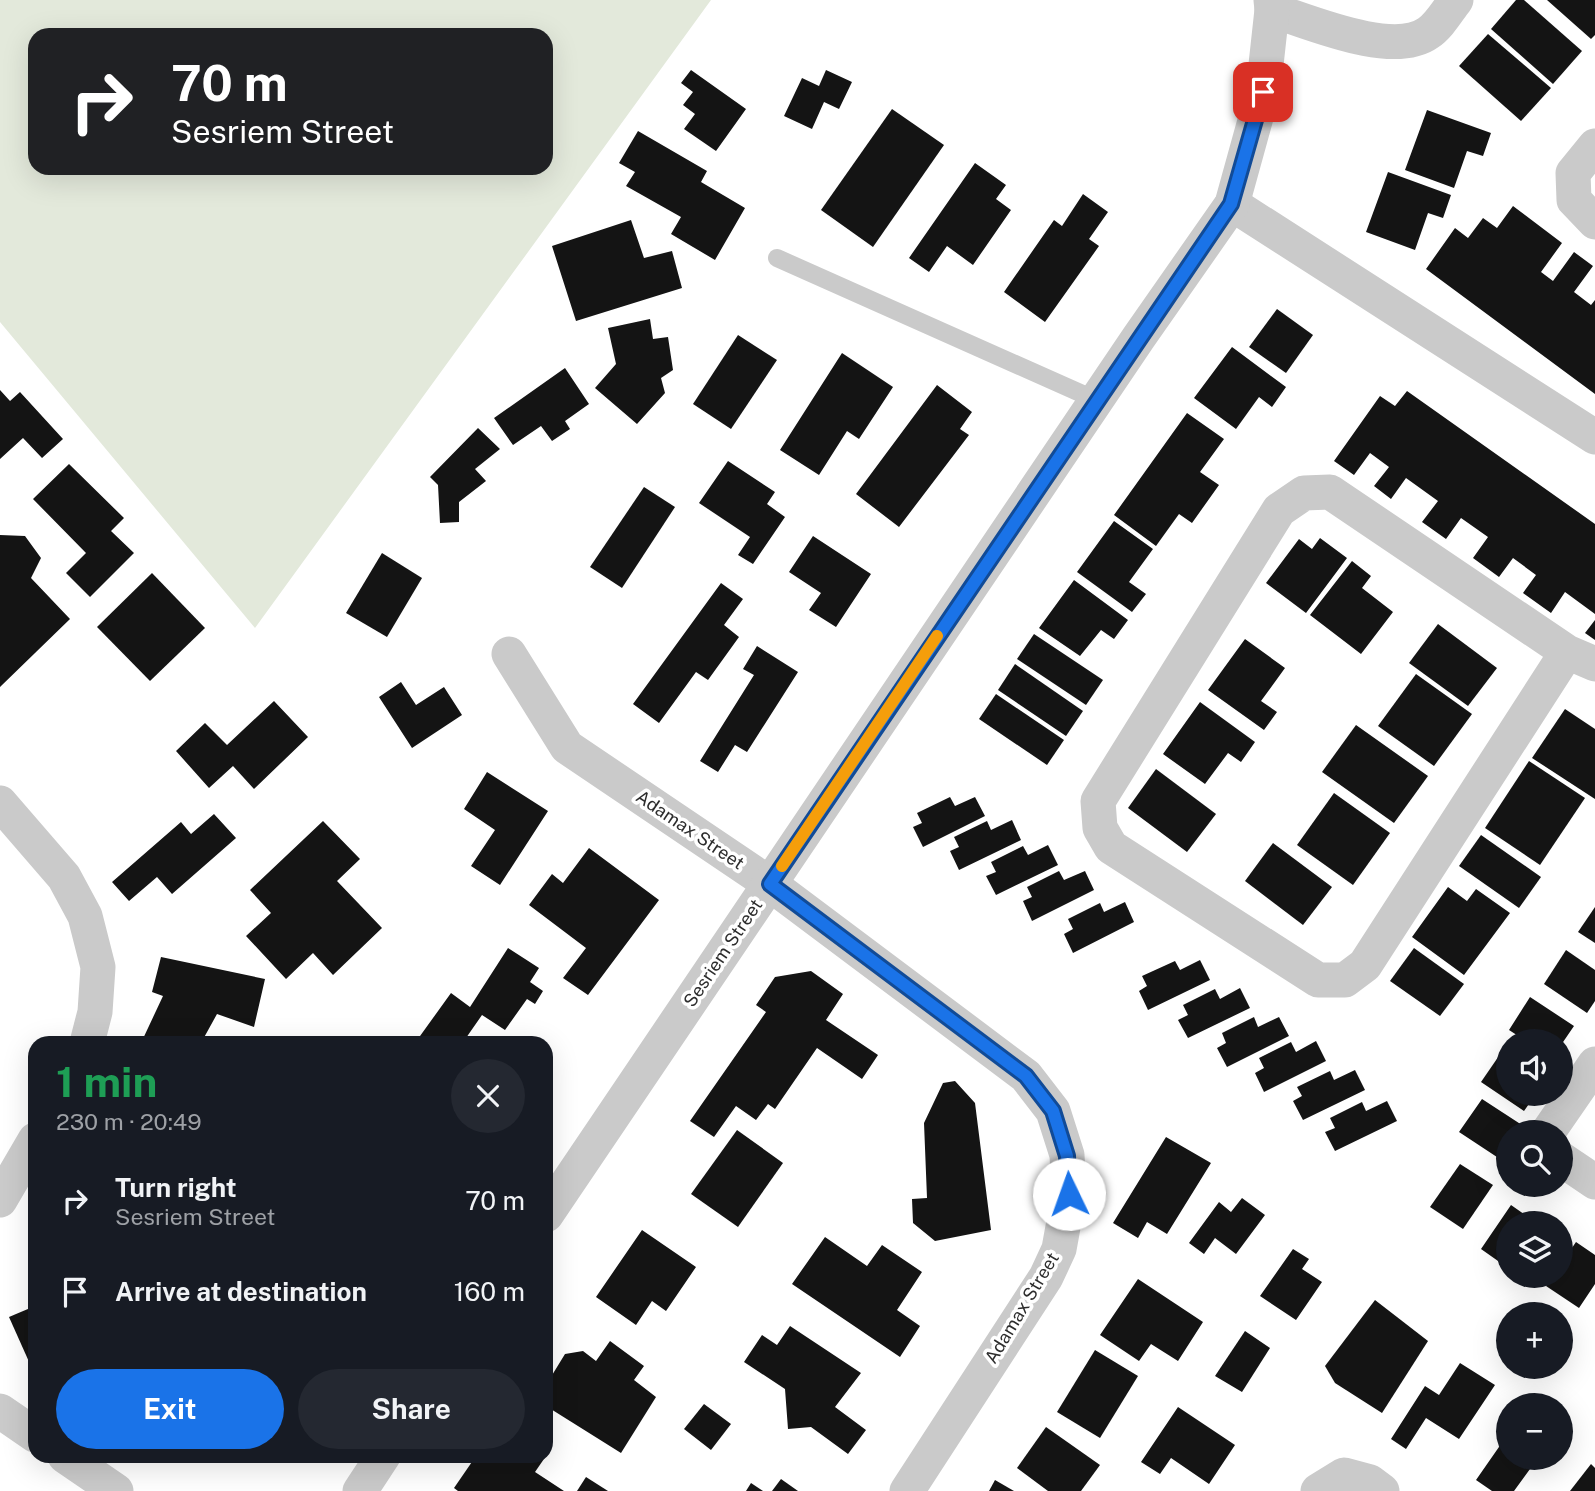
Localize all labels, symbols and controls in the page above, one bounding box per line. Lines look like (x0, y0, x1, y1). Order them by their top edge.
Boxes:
text: 70 m (171, 54, 288, 112)
icon: right (56, 56, 147, 147)
pin (1233, 62, 1293, 122)
icon: arrive (1244, 73, 1282, 111)
text: Sesriem Street (171, 113, 394, 150)
street label: Adamax Street (632, 786, 748, 873)
street label: Sesriem Street (679, 895, 766, 1011)
map controls (1496, 1029, 1573, 1470)
button: sound (1496, 1029, 1573, 1106)
text: 1 min (56, 1057, 157, 1106)
button: close (451, 1059, 525, 1133)
text: 230 m · 20:49 (56, 1108, 202, 1135)
button: search (1496, 1120, 1573, 1197)
position arrow (1032, 1157, 1106, 1231)
text: Turn right (115, 1172, 237, 1203)
icon: right (56, 1182, 94, 1220)
text: 70 m (465, 1185, 525, 1216)
text: Sesriem Street (115, 1203, 275, 1230)
button: layers (1496, 1211, 1573, 1288)
street label: Adamax Street (980, 1248, 1063, 1367)
icon: arrive (56, 1273, 94, 1311)
text: Arrive at destination (115, 1276, 367, 1307)
text: 160 m (454, 1276, 525, 1307)
button: + (1496, 1302, 1573, 1379)
button: Exit (56, 1369, 284, 1449)
button: Share (298, 1369, 525, 1449)
button: − (1496, 1393, 1573, 1470)

